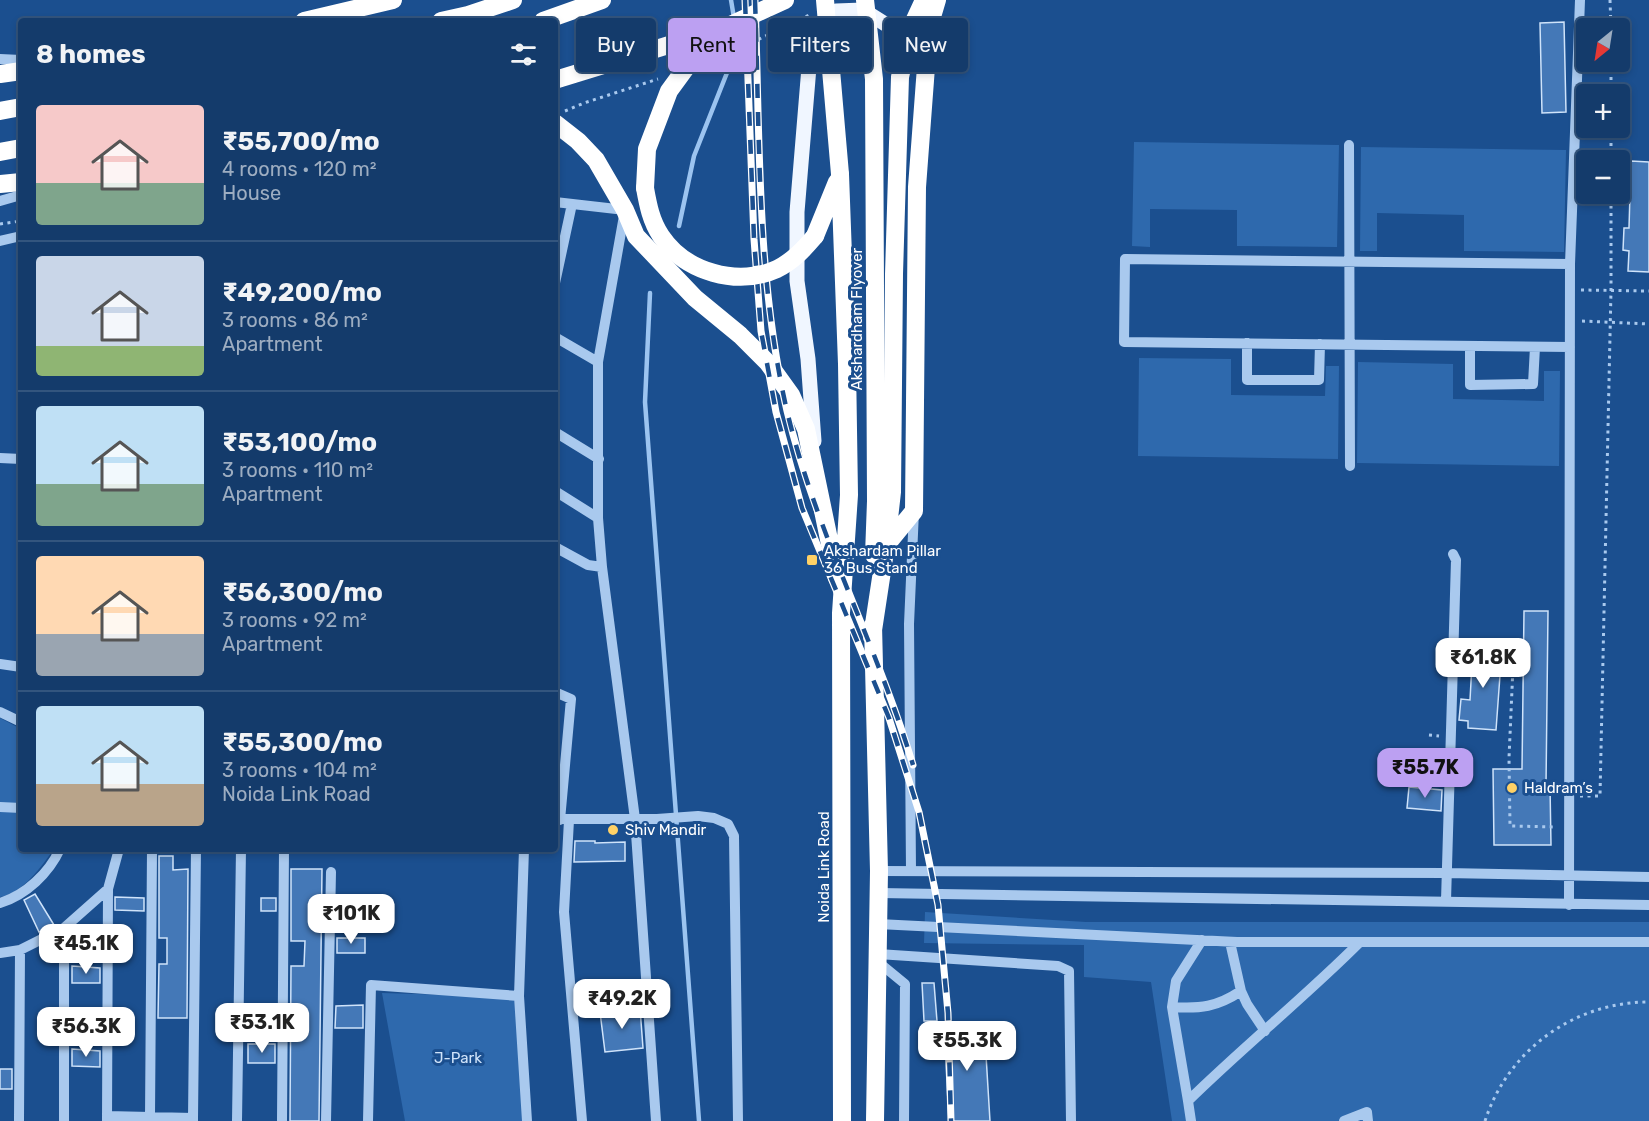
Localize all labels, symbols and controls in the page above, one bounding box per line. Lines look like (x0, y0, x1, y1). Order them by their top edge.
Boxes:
chip: Buy (576, 18, 656, 72)
chip: Rent (668, 18, 756, 72)
chip: Filters (768, 18, 872, 72)
chip: New (884, 18, 968, 72)
north arrow (1576, 18, 1630, 72)
map controls (1576, 18, 1630, 204)
icon: filters (507, 38, 540, 71)
text: 8 homes (36, 39, 146, 70)
button: + (1576, 84, 1630, 138)
text: ₹55,700/mo (222, 126, 380, 157)
icon: home (84, 129, 156, 201)
button: − (1576, 150, 1630, 204)
text: 4 rooms · 120 m² (222, 157, 377, 181)
text: House (222, 181, 281, 205)
street label: Akshardham Flyover (848, 247, 866, 390)
text: ₹49,200/mo (222, 277, 382, 308)
icon: home (84, 280, 156, 352)
text: 3 rooms · 86 m² (222, 308, 368, 332)
text: Apartment (222, 332, 323, 356)
text: ₹53,100/mo (222, 427, 377, 458)
icon: home (84, 430, 156, 502)
text: 3 rooms · 110 m² (222, 458, 373, 482)
text: Apartment (222, 482, 323, 506)
place label: Akshardam Pillar 36 Bus Stand (824, 542, 941, 577)
marker: Akshardam Pillar 36 Bus Stand (805, 553, 819, 567)
text: ₹56,300/mo (222, 577, 383, 608)
icon: home (84, 580, 156, 652)
text: 3 rooms · 92 m² (222, 608, 367, 632)
text: Apartment (222, 632, 323, 656)
pin: ₹61.8K (1434, 638, 1532, 689)
text: ₹61.8K (1450, 645, 1516, 669)
text: ₹55,300/mo (222, 727, 383, 758)
icon: home (84, 730, 156, 802)
pin: ₹55.7K (1376, 748, 1474, 799)
text: ₹55.7K (1391, 755, 1459, 779)
text: 3 rooms · 104 m² (222, 758, 377, 782)
place label: Haldram’s (1524, 779, 1593, 797)
marker: Haldram’s (1505, 781, 1519, 795)
text: Noida Link Road (222, 782, 371, 806)
street label: Noida Link Road (815, 811, 833, 923)
place label: Shiv Mandir (625, 821, 707, 839)
marker: Shiv Mandir (606, 823, 620, 837)
pin: ₹101K (309, 894, 393, 945)
text: ₹101K (322, 901, 380, 925)
pin: ₹45.1K (37, 924, 135, 975)
text: ₹45.1K (53, 931, 119, 955)
pin: ₹49.2K (573, 979, 671, 1030)
text: ₹49.2K (587, 986, 657, 1010)
pin: ₹53.1K (213, 1003, 311, 1054)
pin: ₹56.3K (37, 1007, 135, 1058)
text: ₹53.1K (229, 1010, 295, 1034)
text: ₹56.3K (51, 1014, 121, 1038)
pin: ₹55.3K (918, 1021, 1016, 1072)
text: ₹55.3K (932, 1028, 1002, 1052)
park label: J-Park (434, 1049, 482, 1067)

